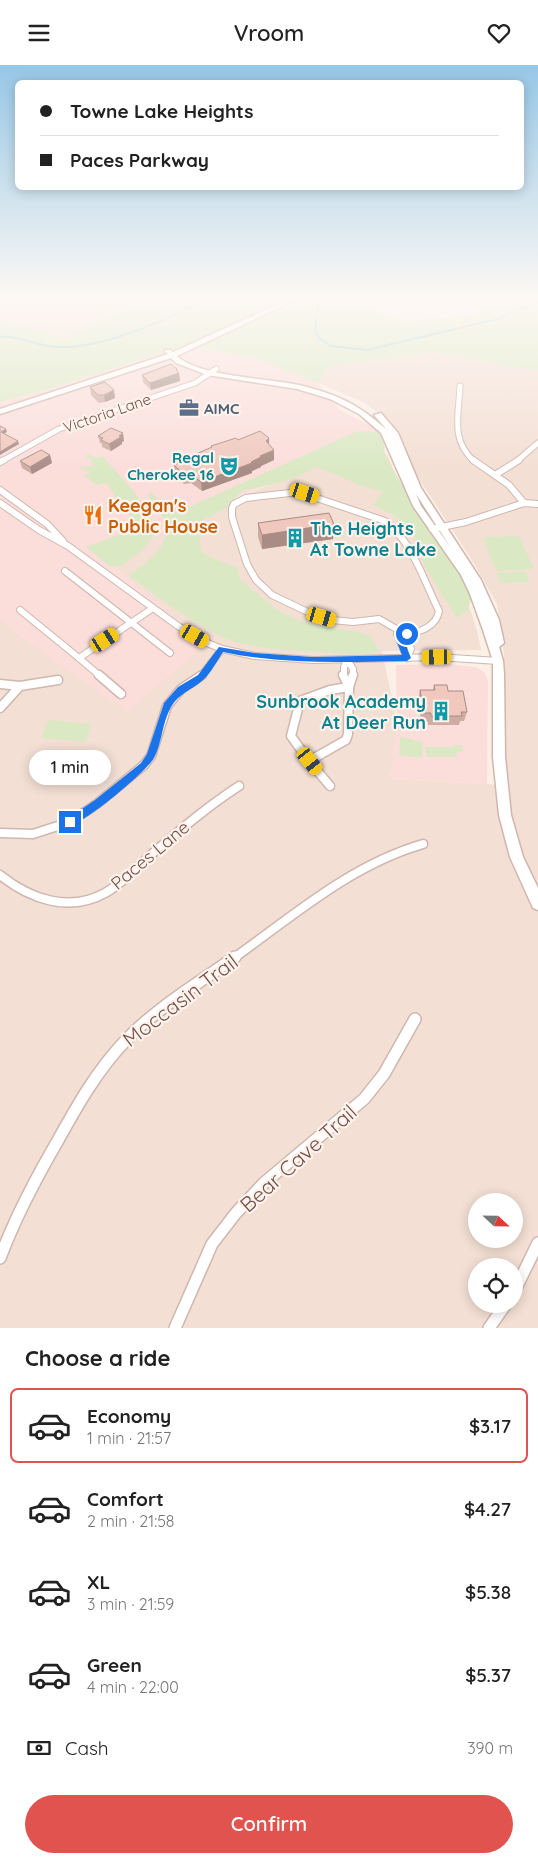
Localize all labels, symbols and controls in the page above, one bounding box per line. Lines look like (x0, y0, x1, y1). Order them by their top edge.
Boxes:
icon: menu (25, 19, 53, 47)
text: Vroom (234, 19, 304, 47)
icon: heart (485, 19, 513, 47)
text: Towne Lake Heights (70, 99, 253, 123)
text: Paces Parkway (70, 148, 209, 172)
street label: Victoria Lane (61, 389, 153, 437)
office icon: AIMC (178, 397, 200, 419)
place label: AIMC (204, 399, 240, 418)
place label: Regal Cherokee 16 (127, 448, 214, 484)
theatre icon: Regal Cherokee 16 (218, 455, 240, 477)
car (288, 481, 321, 505)
place label: Keegan's Public House (108, 494, 218, 538)
restaurant icon: Keegan's Public House (82, 504, 104, 526)
place label: The Heights At Towne Lake (310, 517, 436, 561)
building icon: The Heights At Towne Lake (284, 527, 306, 549)
car (305, 606, 338, 628)
car (178, 622, 211, 650)
route start (396, 623, 418, 645)
car (88, 626, 121, 654)
car (421, 649, 452, 665)
place label: Sunbrook Academy At Deer Run (256, 690, 426, 734)
building icon: Sunbrook Academy At Deer Run (430, 700, 452, 722)
car (294, 745, 325, 777)
callout: 1 min (29, 749, 111, 785)
text: 1 min (51, 757, 89, 777)
route end (59, 811, 81, 833)
street label: Paces Lane (106, 816, 194, 894)
street label: Moccasin Trail (117, 948, 243, 1052)
street label: Bear Cave Trail (234, 1099, 362, 1217)
north arrow (468, 1193, 522, 1247)
map controls (468, 1193, 523, 1313)
button: locate (468, 1258, 523, 1313)
text: Choose a ride (25, 1344, 170, 1372)
icon: car (27, 1403, 72, 1448)
text: Economy (87, 1404, 171, 1428)
text: $3.17 (469, 1414, 511, 1438)
text: 1 min · 21:57 (87, 1428, 171, 1448)
icon: car (27, 1486, 72, 1531)
text: Comfort (87, 1487, 164, 1511)
text: $4.27 (464, 1497, 511, 1521)
text: 2 min · 21:58 (87, 1511, 175, 1531)
icon: car (27, 1569, 72, 1614)
text: XL (87, 1570, 110, 1594)
text: $5.38 (465, 1580, 511, 1604)
text: 3 min · 21:59 (87, 1594, 174, 1614)
icon: car (27, 1652, 72, 1697)
text: Green (87, 1653, 142, 1677)
text: $5.37 (465, 1663, 511, 1687)
text: 4 min · 22:00 (87, 1677, 179, 1697)
icon: cash (25, 1734, 53, 1762)
text: Cash (65, 1736, 109, 1760)
text: 390 m (467, 1738, 513, 1758)
button: Confirm (25, 1795, 513, 1853)

